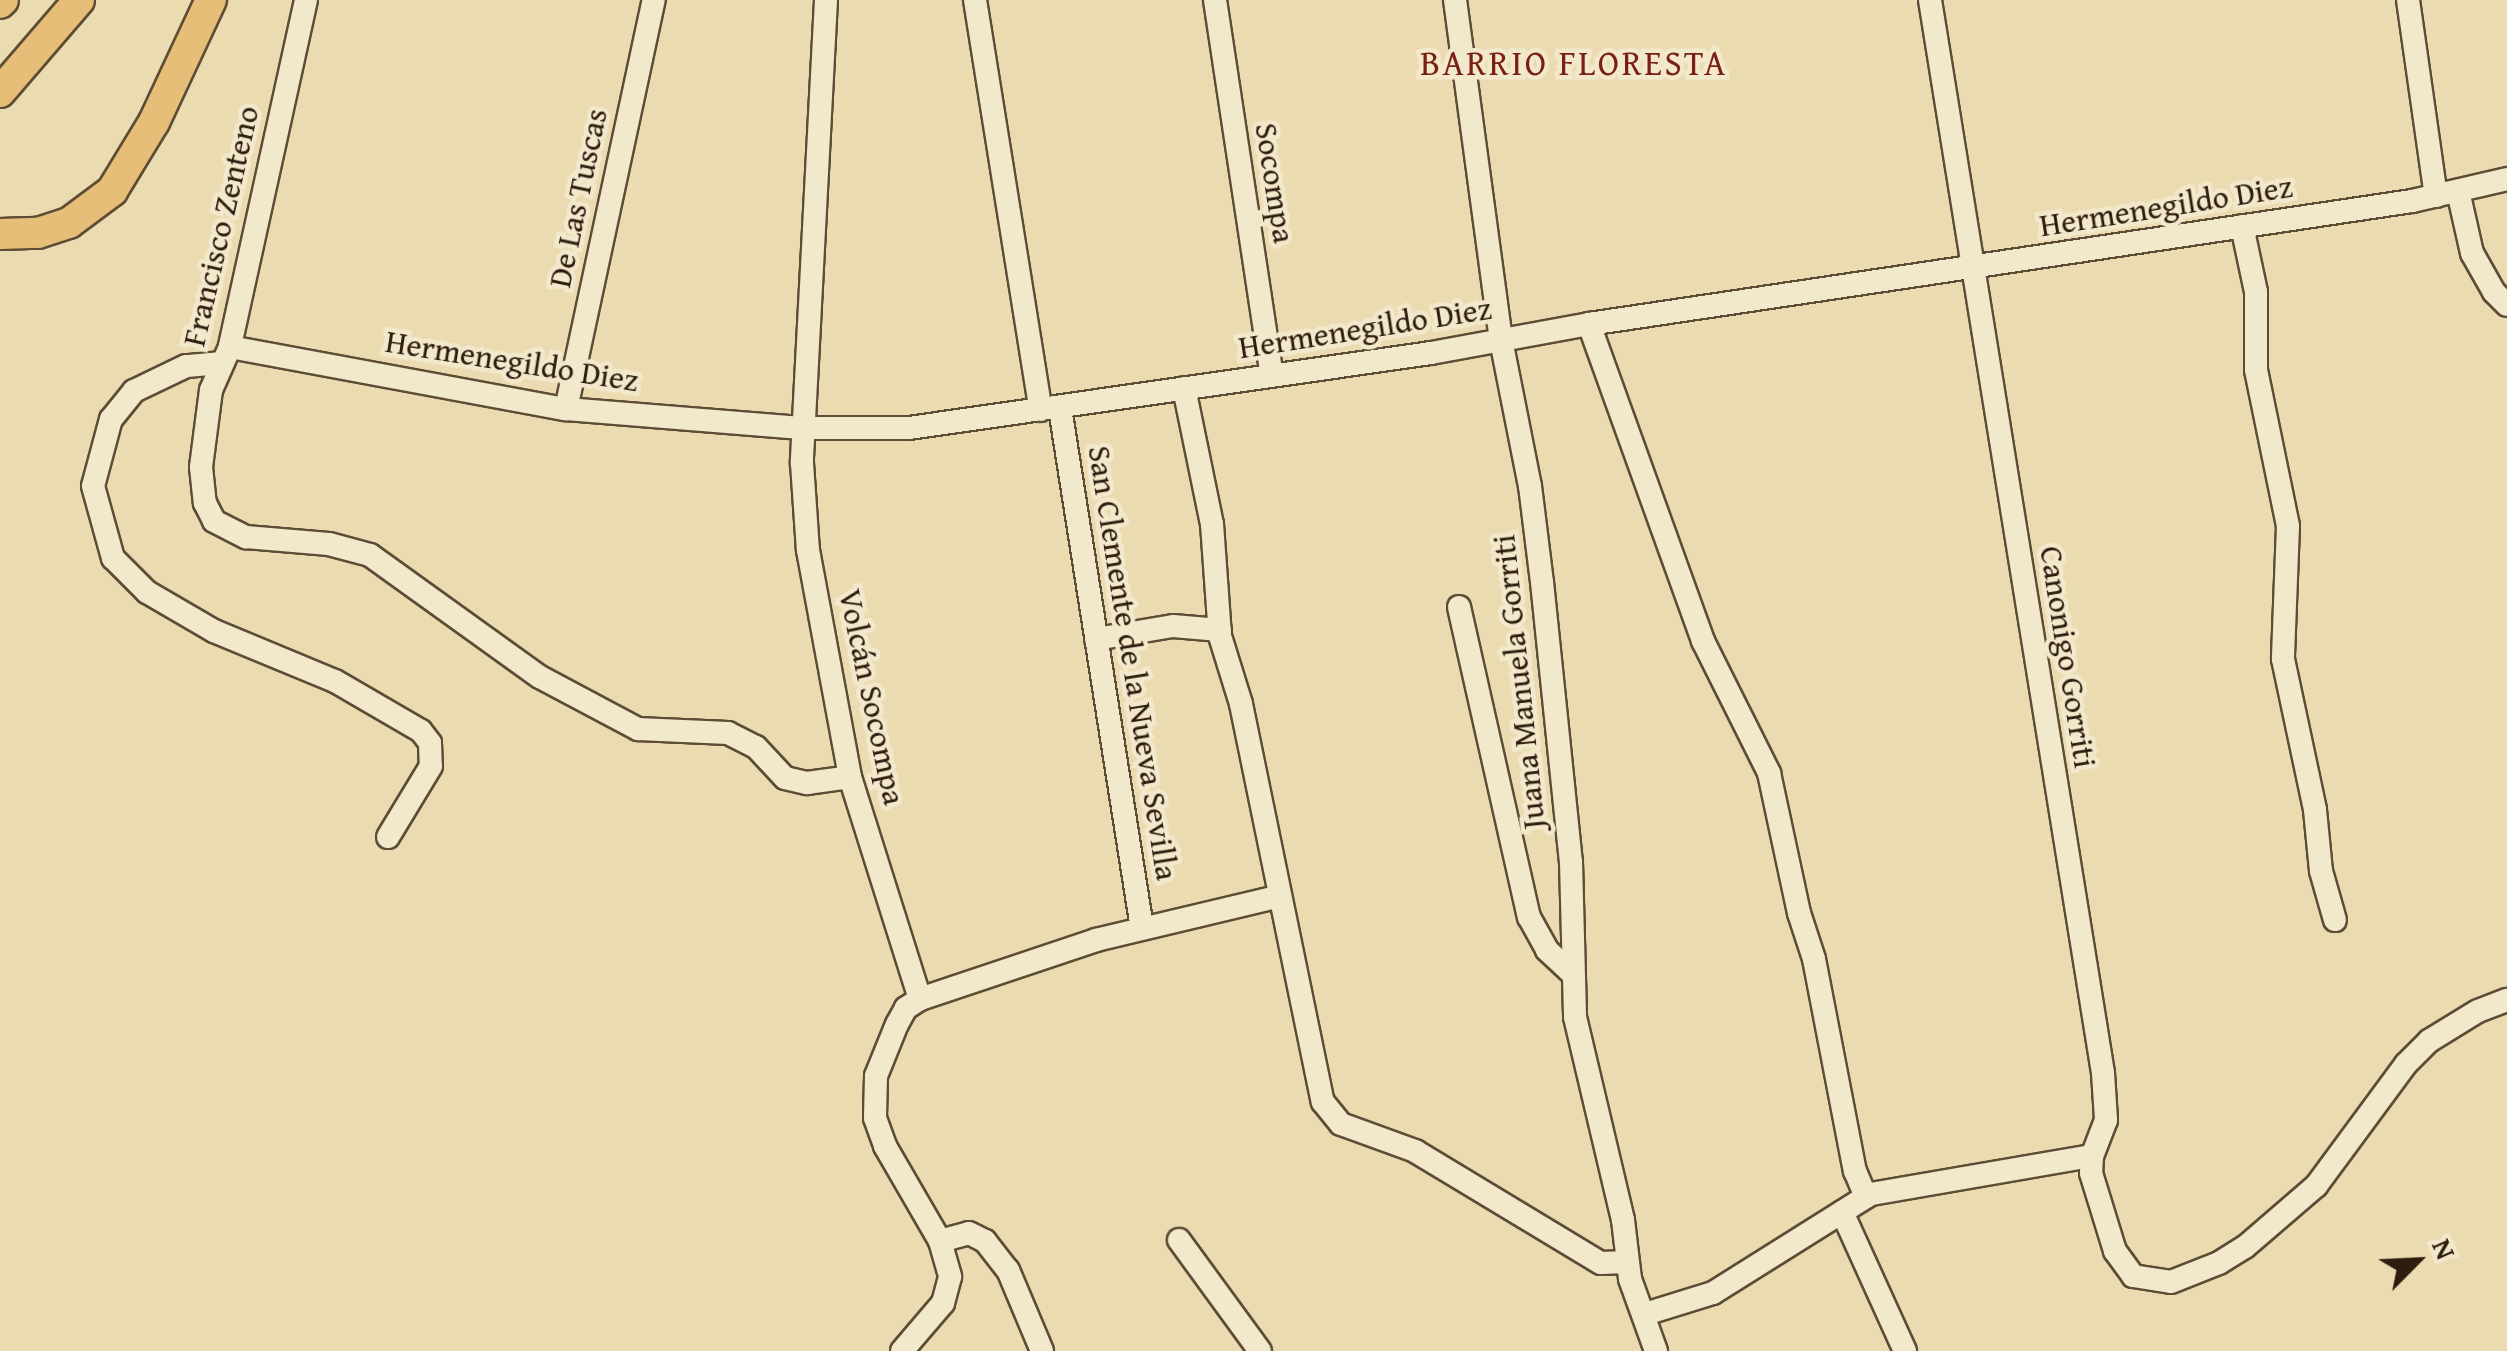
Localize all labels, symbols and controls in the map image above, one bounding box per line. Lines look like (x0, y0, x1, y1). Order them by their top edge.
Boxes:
district label: BARRIO FLORESTA (1420, 42, 1728, 84)
street label: Francisco Zenteno (175, 102, 267, 350)
street label: De Las Tuscas (540, 105, 616, 291)
street label: Socompa (1247, 120, 1303, 246)
street label: Hermenegildo Diez (2037, 167, 2295, 245)
street label: Hermenegildo Diez (1236, 289, 1494, 367)
street label: Hermenegildo Diez (383, 322, 641, 400)
street label: San Clemente de la Nueva Sevilla (1080, 443, 1186, 883)
street label: Juana Manuela Gorriti (1484, 533, 1554, 831)
street label: Canonigo Gorriti (2032, 543, 2104, 771)
street label: Volcán Socompa (830, 586, 914, 808)
north arrow (2367, 1211, 2467, 1311)
text: N (2422, 1232, 2467, 1265)

